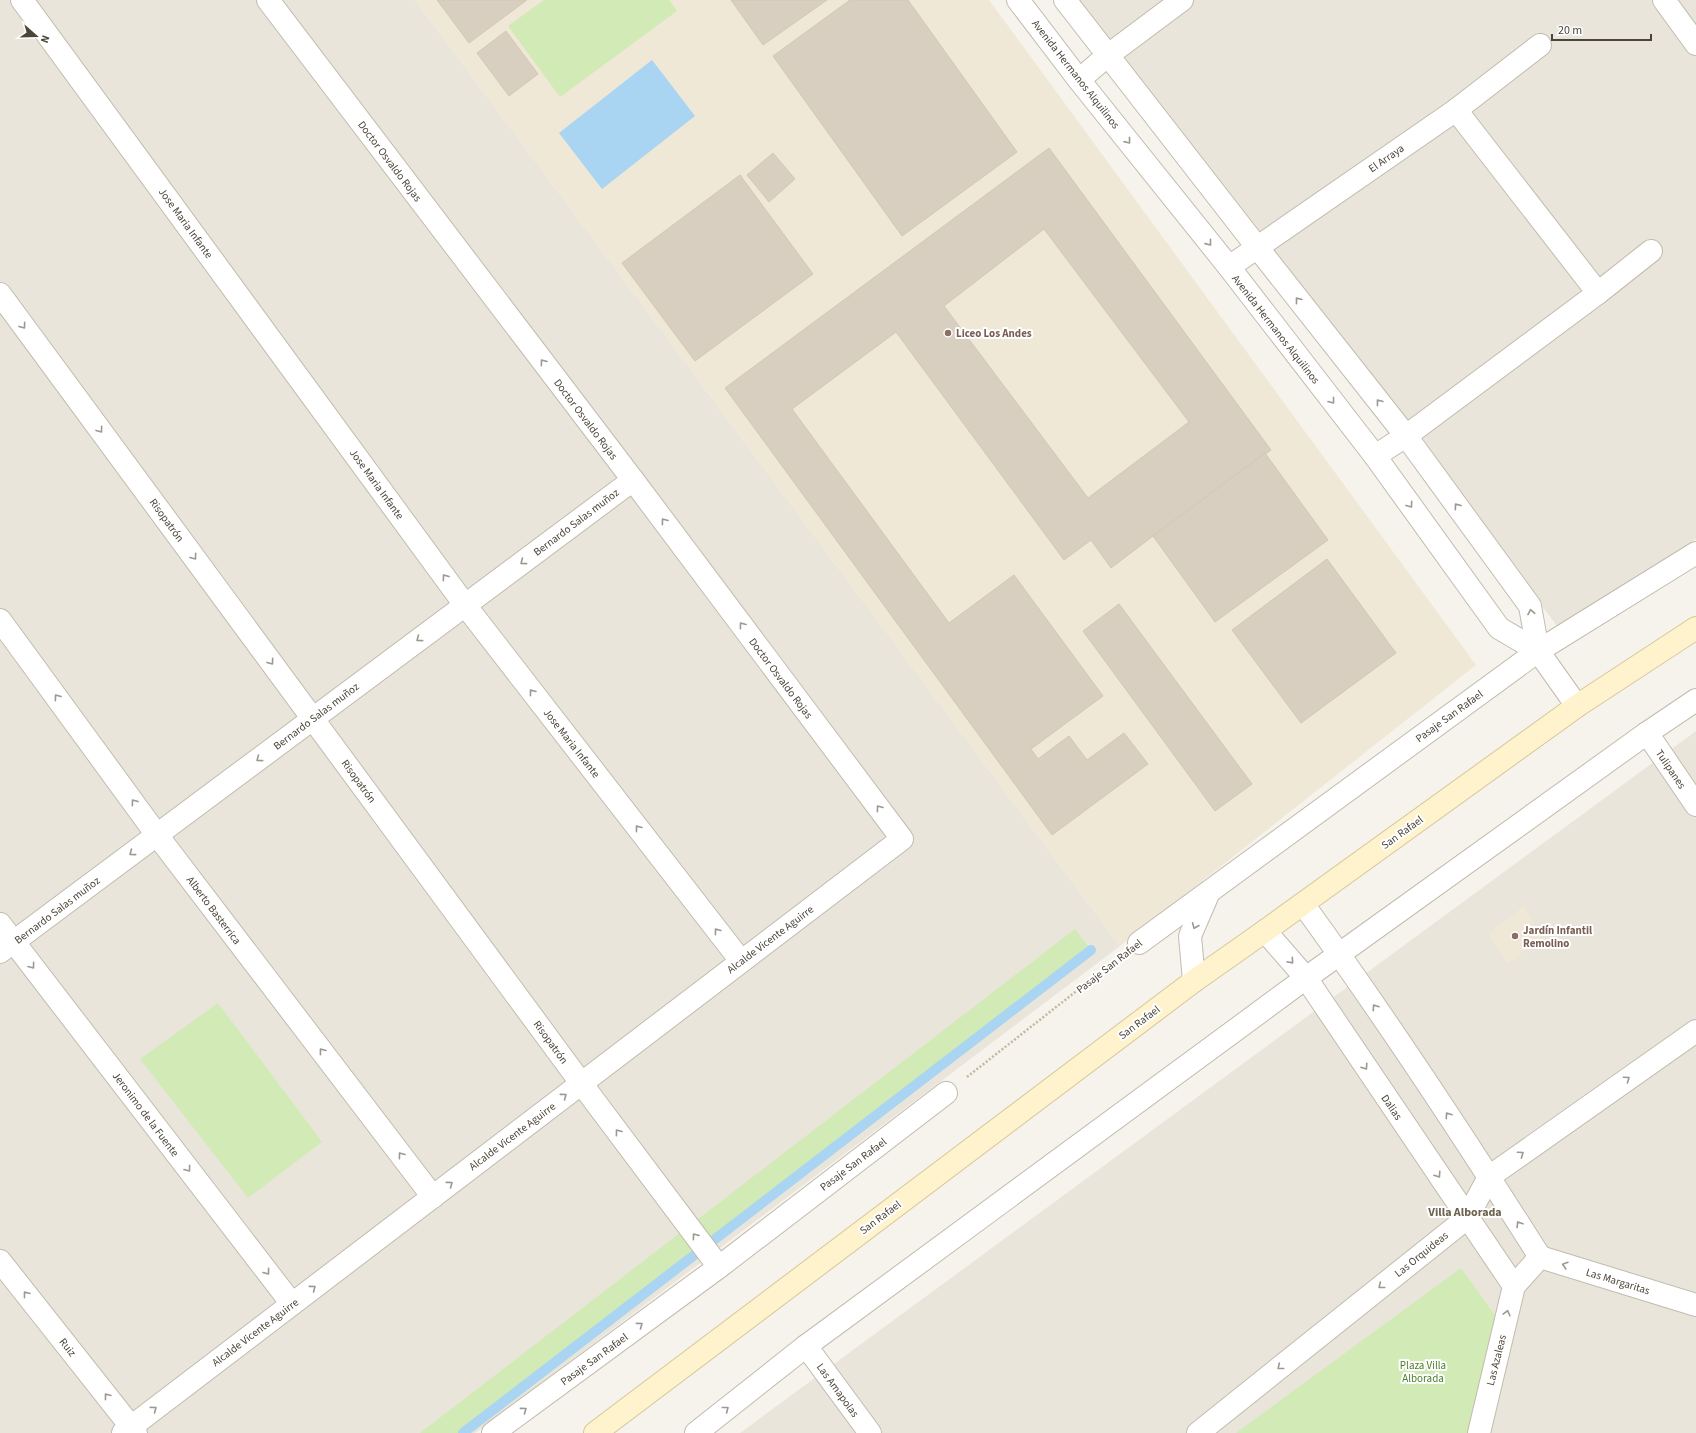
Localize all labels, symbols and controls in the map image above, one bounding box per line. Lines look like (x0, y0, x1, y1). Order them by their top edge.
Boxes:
north arrow (16, 16, 56, 56)
scale bar (1552, 16, 1651, 42)
street label: Avenida Hermanos Alquilinos (1028, 17, 1123, 132)
text: 20 m (1558, 22, 1582, 39)
text: N (37, 33, 53, 45)
street label: Doctor Osvaldo Rojas (354, 118, 425, 205)
one-way arrow (1124, 137, 1131, 144)
street label: El Arraya (1366, 141, 1407, 176)
street label: Jose Maria Infante (155, 185, 217, 262)
one-way arrow (1205, 238, 1212, 245)
street label: Avenida Hermanos Alquilinos (1228, 272, 1323, 387)
one-way arrow (1296, 298, 1303, 305)
one-way arrow (18, 321, 25, 328)
place label: Liceo Los Andes (956, 326, 1032, 341)
marker: Liceo Los Andes (943, 328, 953, 338)
one-way arrow (541, 359, 548, 366)
street label: Doctor Osvaldo Rojas (550, 376, 621, 463)
one-way arrow (1327, 396, 1334, 403)
one-way arrow (1376, 400, 1383, 407)
one-way arrow (95, 426, 102, 433)
street label: Jose Maria Infante (346, 446, 408, 523)
street label: Bernardo Salas muñoz (530, 485, 622, 560)
street label: Risopatrón (146, 496, 187, 545)
one-way arrow (1405, 501, 1413, 508)
one-way arrow (1454, 503, 1462, 510)
one-way arrow (662, 519, 669, 526)
one-way arrow (189, 553, 196, 560)
one-way arrow (520, 557, 527, 564)
one-way arrow (443, 575, 450, 582)
one-way arrow (1527, 609, 1535, 615)
one-way arrow (740, 623, 747, 630)
one-way arrow (416, 635, 423, 642)
street label: Doctor Osvaldo Rojas (745, 635, 816, 722)
one-way arrow (266, 658, 274, 665)
street label: Bernardo Salas muñoz (270, 679, 362, 754)
street label: Pasaje San Rafael (1413, 687, 1486, 746)
one-way arrow (530, 689, 537, 696)
one-way arrow (55, 695, 62, 702)
street label: Jose Maria Infante (540, 706, 604, 781)
street label: Tulipanes (1652, 747, 1689, 792)
one-way arrow (256, 754, 263, 761)
street label: Risopatrón (338, 757, 379, 806)
one-way arrow (131, 800, 138, 807)
one-way arrow (877, 805, 884, 812)
street label: San Rafael (1378, 812, 1426, 853)
one-way arrow (635, 825, 642, 832)
one-way arrow (129, 849, 136, 856)
street label: Bernardo Salas muñoz (11, 873, 103, 948)
street label: Alberto Basterrica (183, 873, 244, 948)
street label: Alcalde Vicente Aguirre (724, 902, 817, 977)
one-way arrow (1191, 923, 1199, 930)
place label: Jardín Infantil Remolino (1523, 923, 1593, 951)
one-way arrow (715, 928, 722, 935)
marker: Jardín Infantil Remolino (1510, 931, 1520, 941)
street label: Pasaje San Rafael (1073, 936, 1146, 997)
one-way arrow (1286, 956, 1293, 964)
one-way arrow (28, 961, 35, 968)
street label: San Rafael (1116, 1002, 1163, 1043)
one-way arrow (1373, 1005, 1380, 1012)
street label: Risopatrón (530, 1018, 571, 1067)
one-way arrow (319, 1048, 327, 1055)
one-way arrow (1360, 1063, 1368, 1070)
street label: Jeronimo de la Fuente (109, 1069, 183, 1160)
one-way arrow (1623, 1077, 1630, 1084)
street label: Dalias (1378, 1091, 1406, 1123)
one-way arrow (560, 1094, 567, 1101)
street label: Alcalde Vicente Aguirre (466, 1099, 559, 1174)
one-way arrow (1445, 1112, 1453, 1119)
one-way arrow (615, 1129, 622, 1136)
street label: Pasaje San Rafael (817, 1134, 890, 1194)
one-way arrow (1517, 1151, 1524, 1159)
one-way arrow (398, 1152, 405, 1159)
one-way arrow (183, 1165, 190, 1172)
one-way arrow (1433, 1171, 1441, 1178)
one-way arrow (445, 1182, 452, 1189)
street label: San Rafael (857, 1197, 904, 1238)
district label: Villa Alborada (1427, 1204, 1502, 1221)
one-way arrow (1516, 1221, 1524, 1228)
street label: Las Orquideas (1391, 1228, 1452, 1281)
one-way arrow (693, 1233, 700, 1240)
one-way arrow (1562, 1261, 1569, 1270)
street label: Las Margaritas (1584, 1265, 1652, 1298)
one-way arrow (262, 1268, 269, 1275)
one-way arrow (1379, 1282, 1386, 1289)
one-way arrow (308, 1286, 315, 1293)
one-way arrow (24, 1292, 31, 1299)
street label: Alcalde Vicente Aguirre (209, 1295, 302, 1370)
one-way arrow (1503, 1310, 1511, 1317)
one-way arrow (636, 1323, 643, 1330)
street label: Pasaje San Rafael (558, 1330, 631, 1389)
street label: Las Azaleas (1483, 1333, 1510, 1387)
street label: Ruiz (56, 1335, 80, 1360)
park label: Plaza Villa Alborada (1400, 1358, 1446, 1386)
street label: Las Amapolas (813, 1360, 863, 1421)
one-way arrow (1277, 1363, 1284, 1370)
one-way arrow (104, 1394, 111, 1401)
one-way arrow (149, 1407, 156, 1414)
one-way arrow (722, 1407, 729, 1414)
one-way arrow (520, 1408, 527, 1415)

